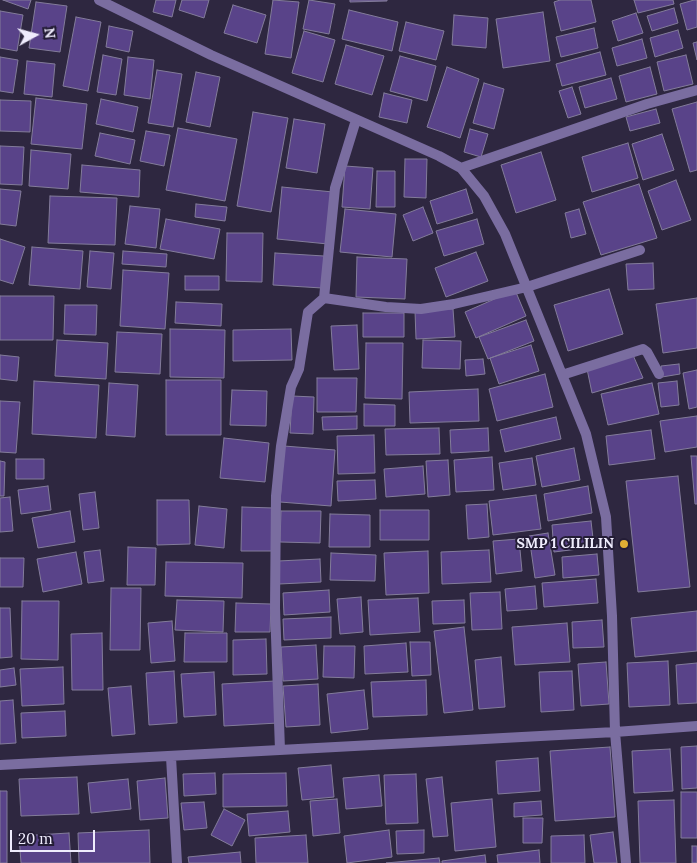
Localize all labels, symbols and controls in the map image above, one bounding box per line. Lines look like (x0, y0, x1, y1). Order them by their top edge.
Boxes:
north arrow (10, 10, 60, 60)
text: N (40, 27, 59, 40)
place label: SMP 1 CILILIN (516, 536, 614, 552)
marker: SMP 1 CILILIN (618, 538, 630, 550)
scale bar (12, 820, 98, 852)
text: 20 m (18, 829, 53, 848)

